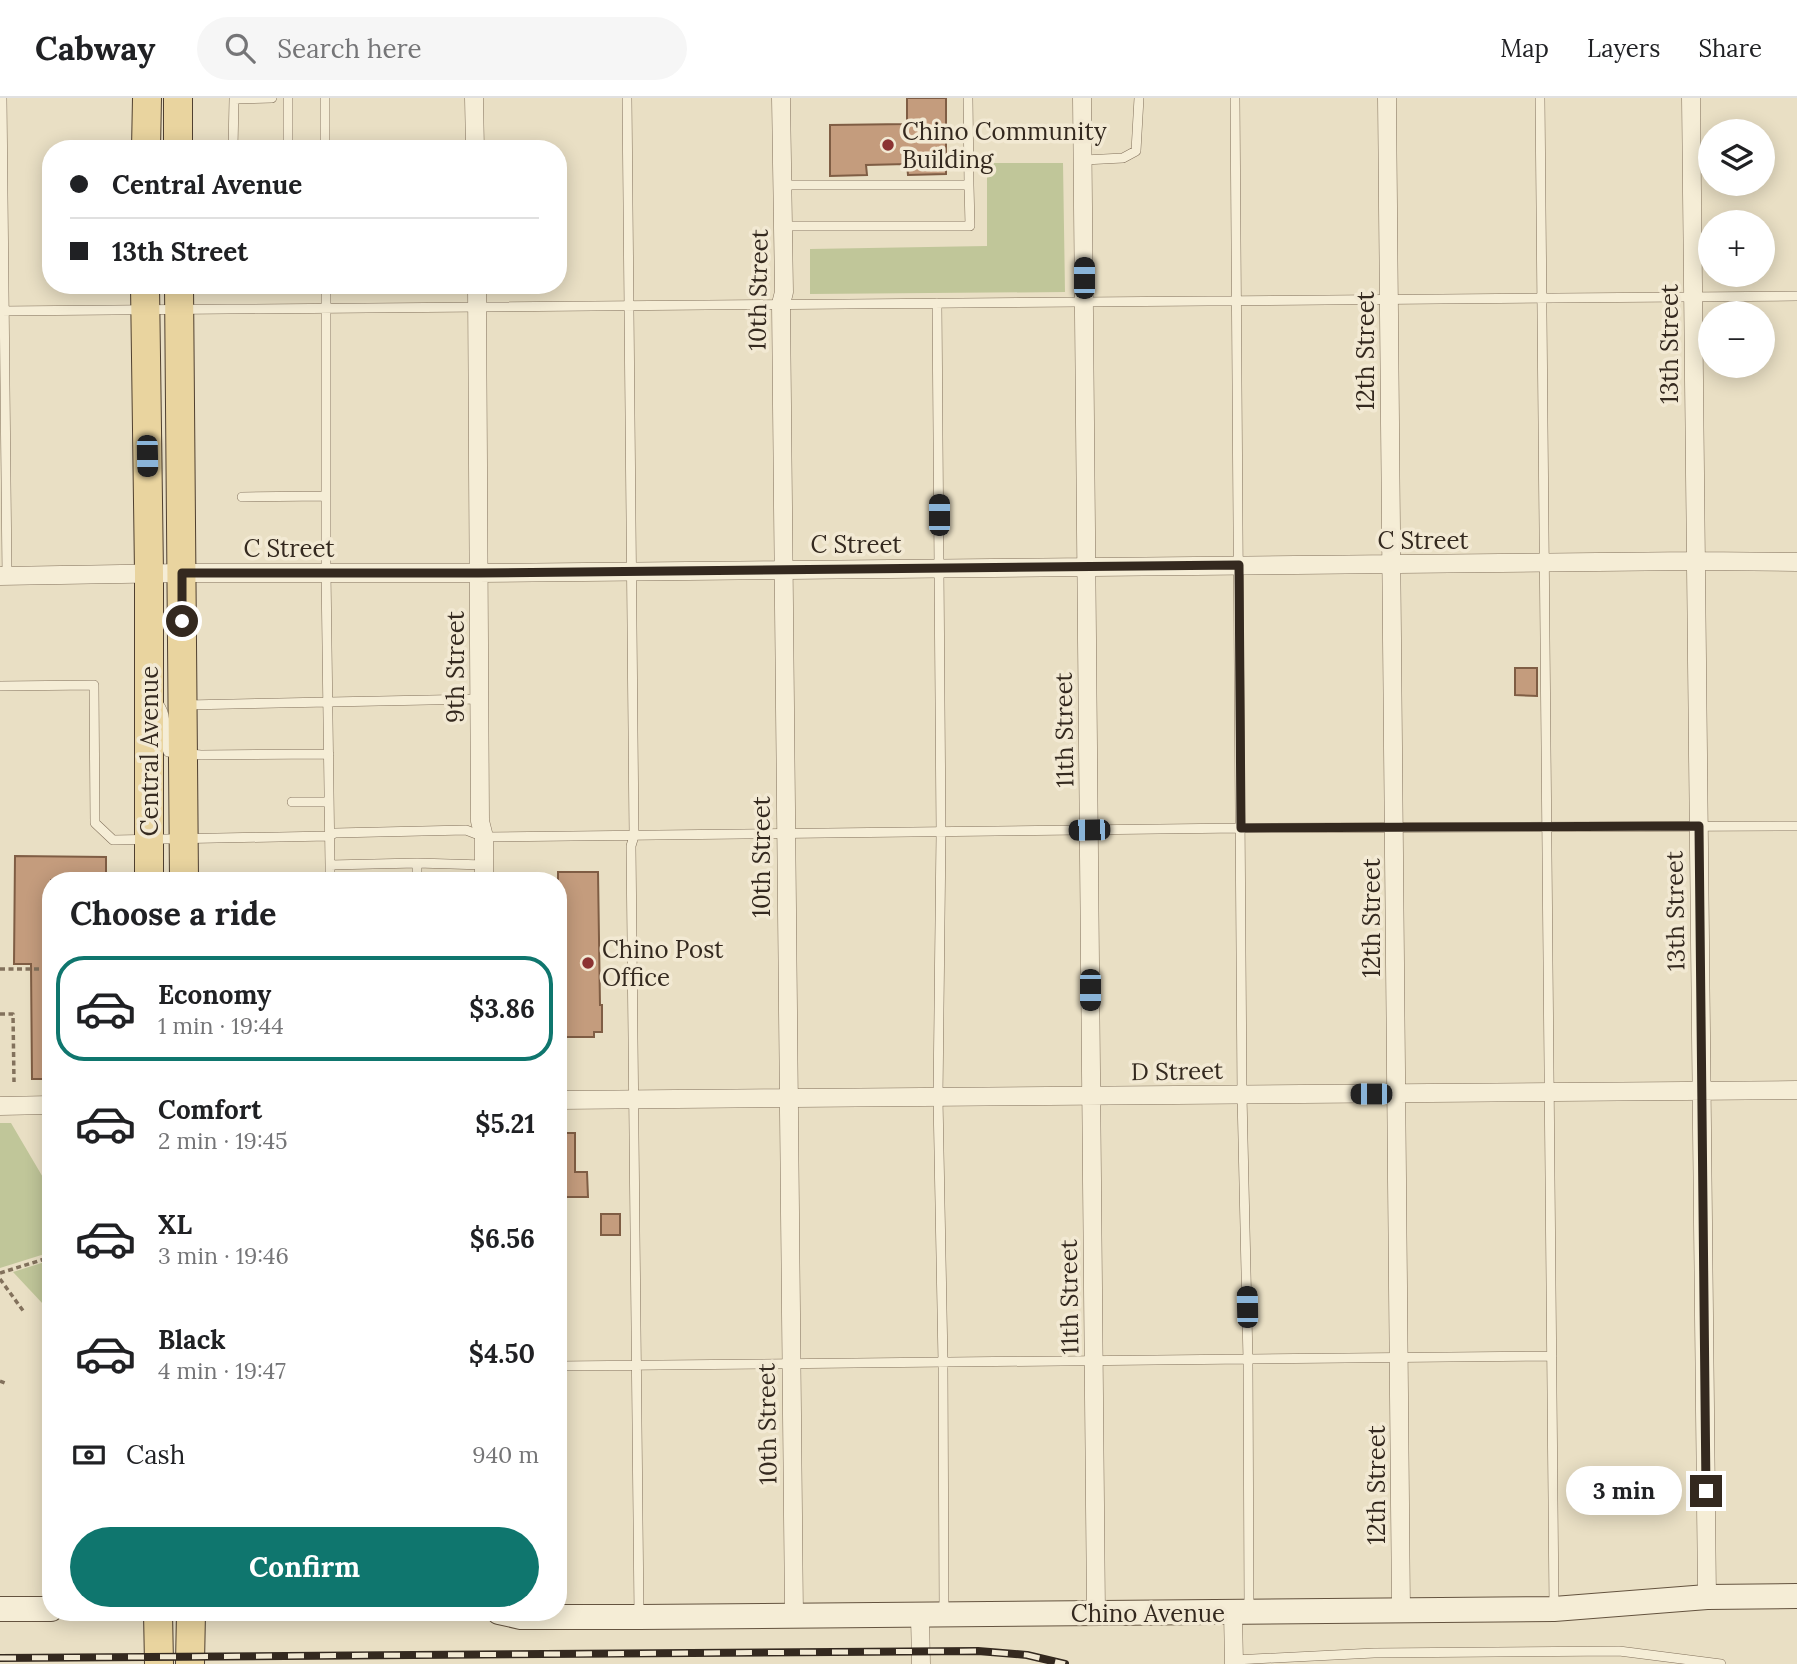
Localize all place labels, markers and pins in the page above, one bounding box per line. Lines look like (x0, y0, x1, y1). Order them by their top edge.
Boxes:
place label: Chino Community Building (902, 116, 1107, 175)
marker: Chino Community Building (880, 137, 896, 153)
place label: Chino Post Office (602, 934, 724, 993)
marker: Chino Post Office (580, 955, 596, 971)

